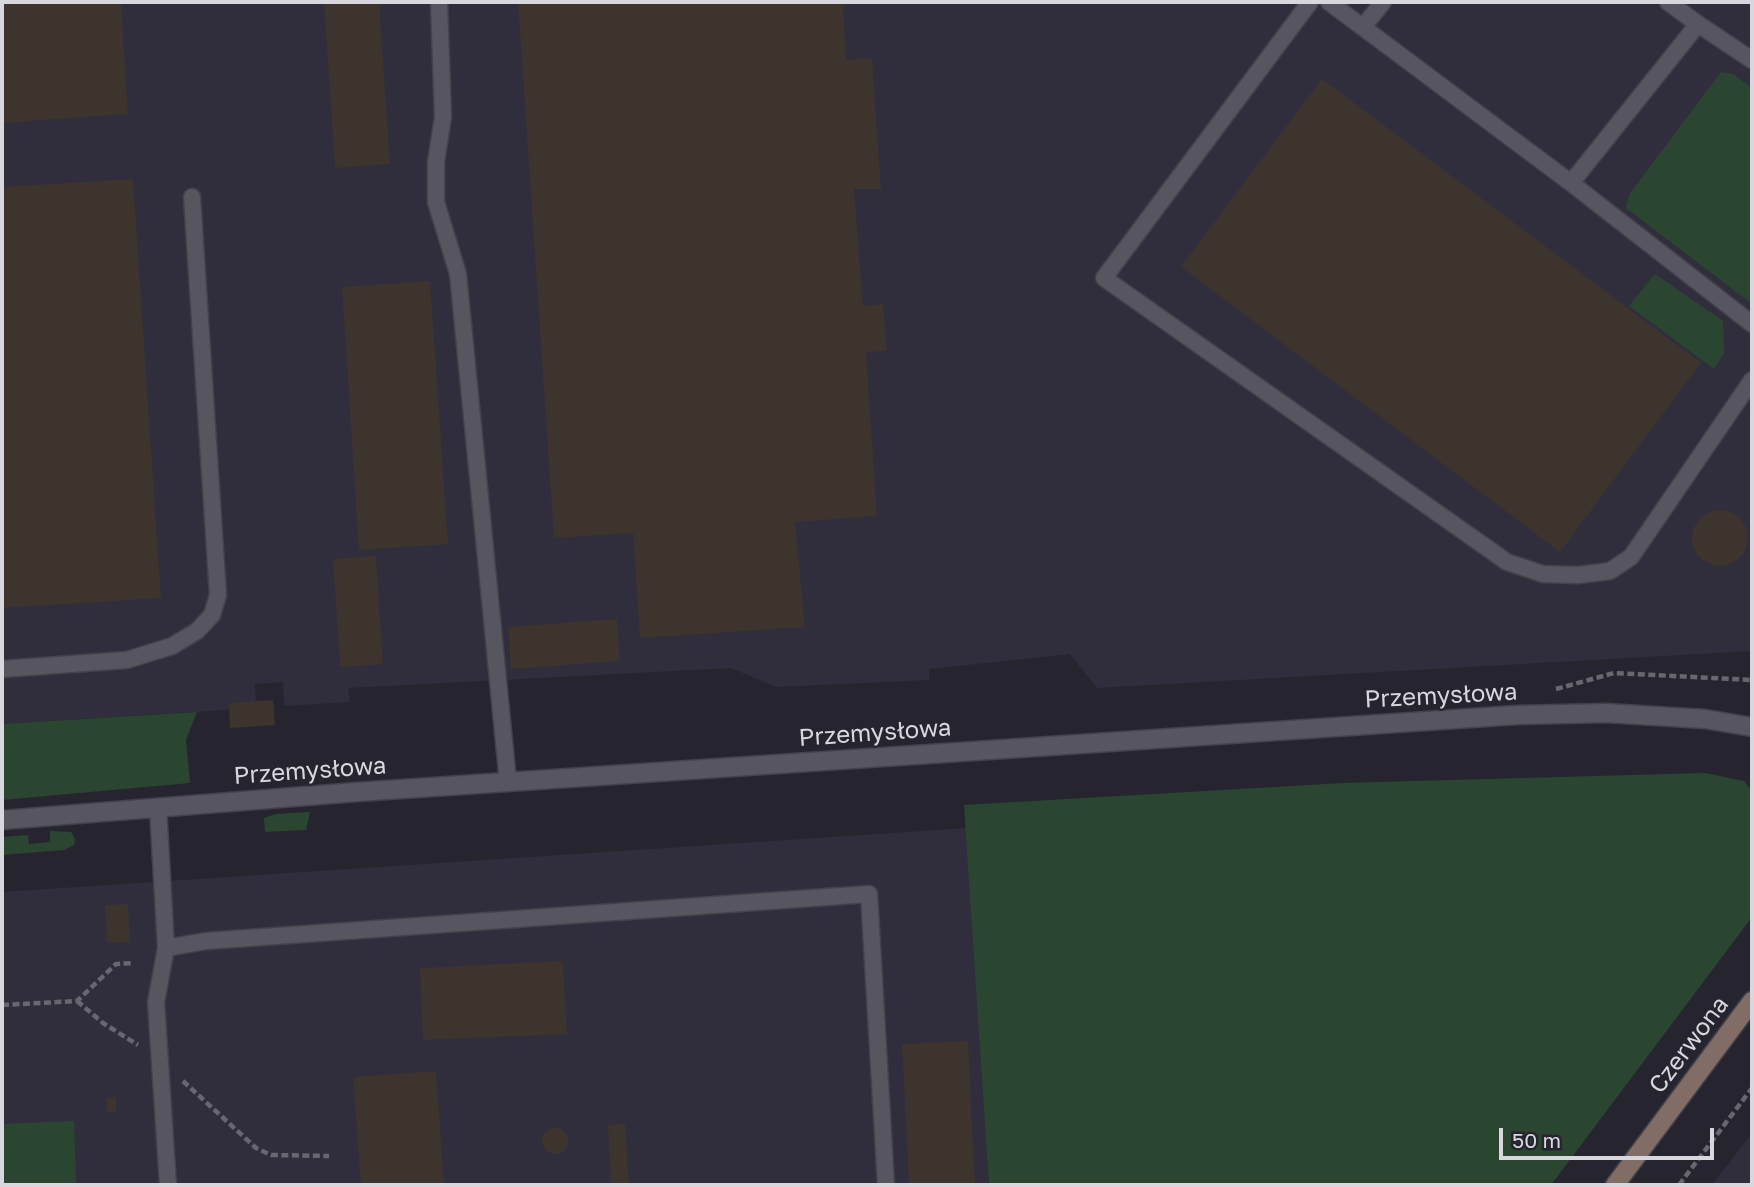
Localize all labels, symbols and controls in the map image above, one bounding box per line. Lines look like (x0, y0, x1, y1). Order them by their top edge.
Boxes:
street label: Przemysłowa (1364, 678, 1518, 714)
street label: Przemysłowa (798, 713, 952, 753)
street label: Przemysłowa (233, 751, 387, 791)
street label: Czerwona (1643, 991, 1735, 1099)
scale bar (1502, 1114, 1717, 1158)
text: 50 m (1512, 1127, 1561, 1153)

